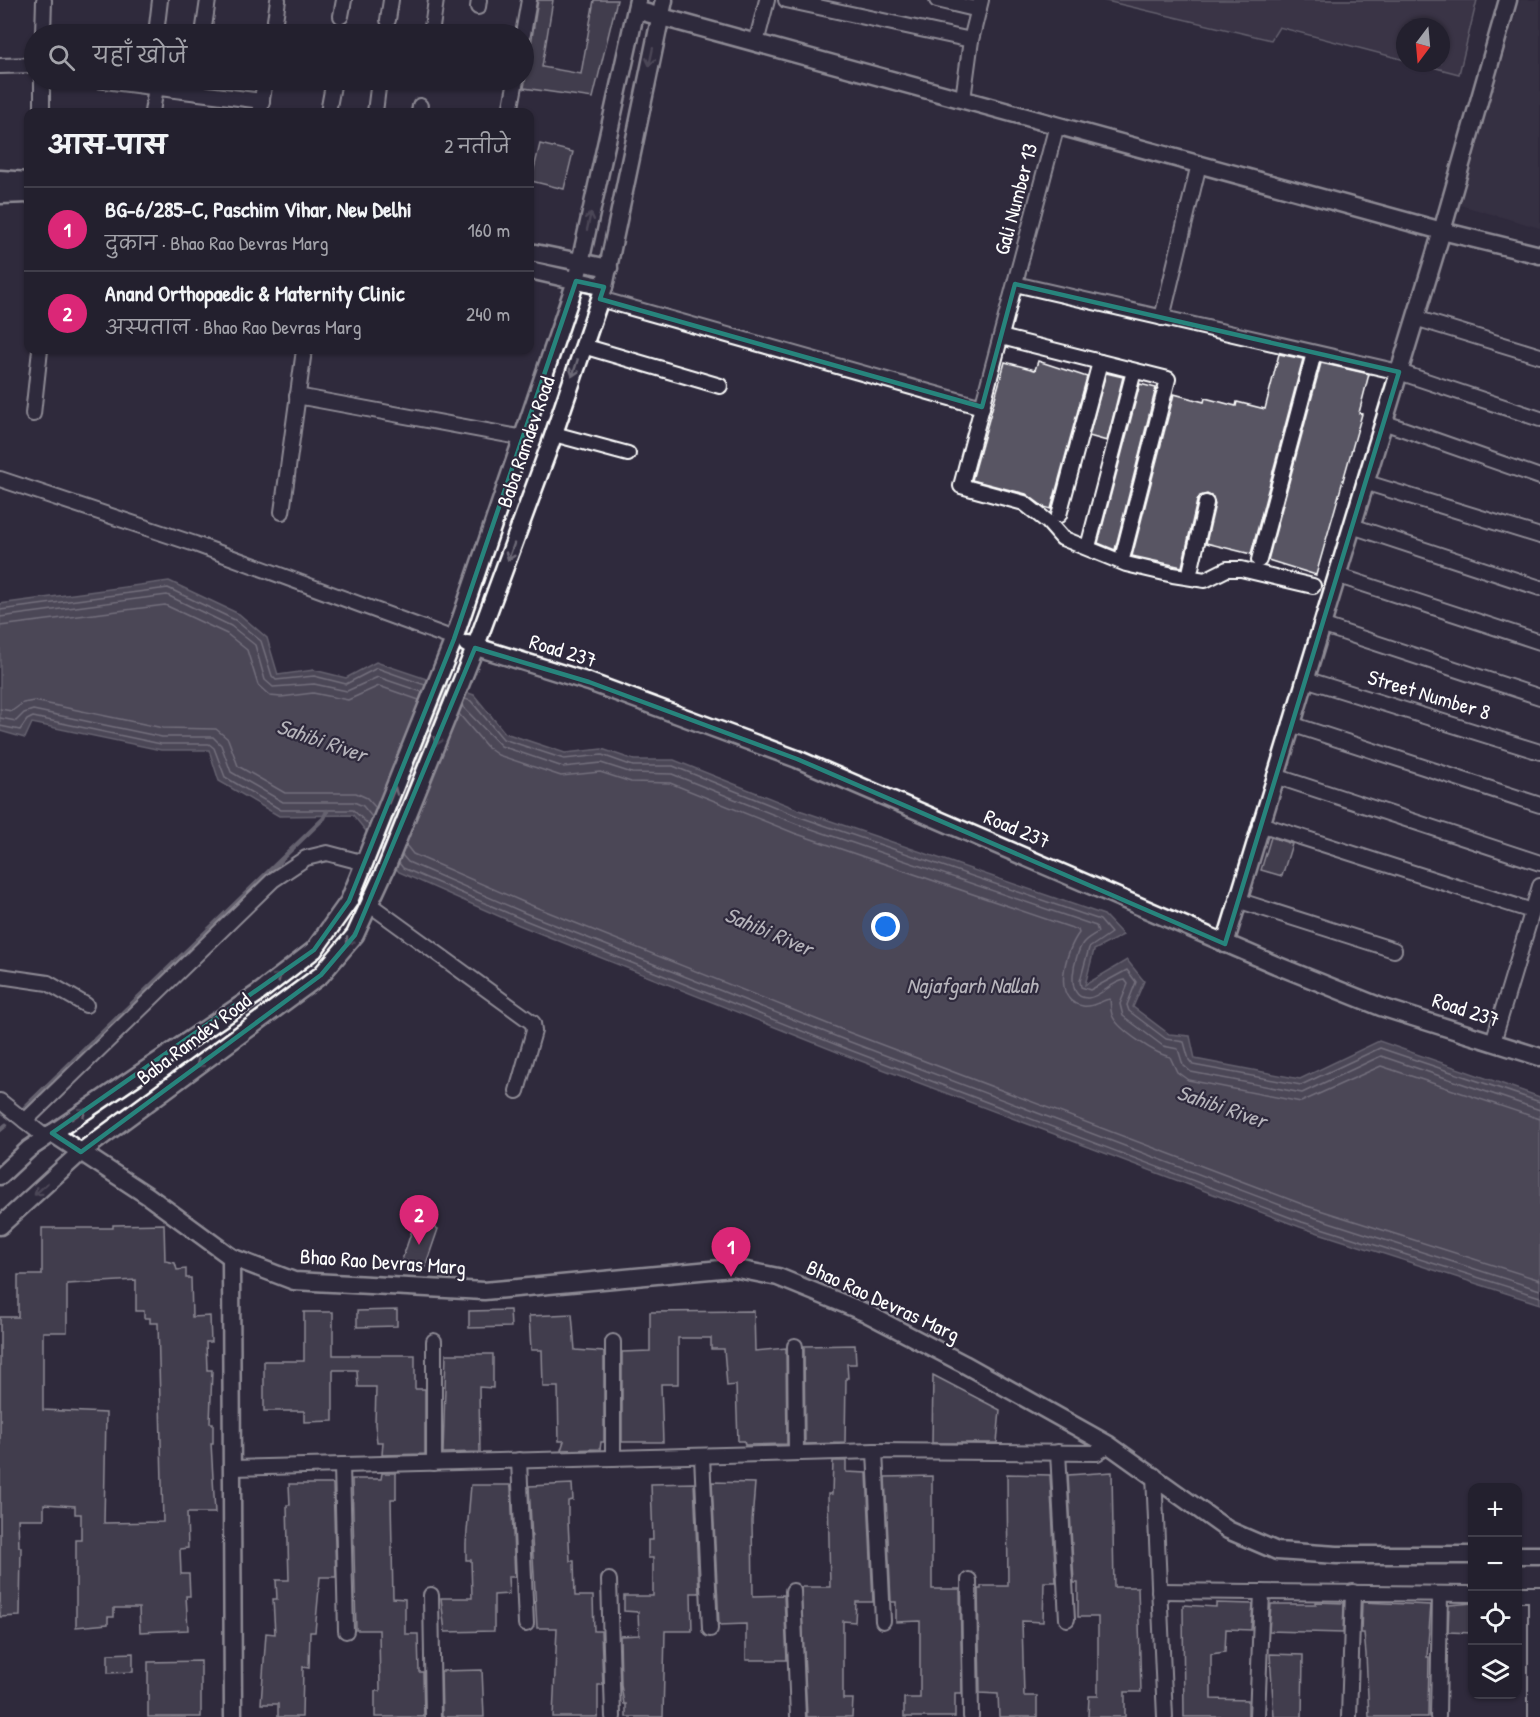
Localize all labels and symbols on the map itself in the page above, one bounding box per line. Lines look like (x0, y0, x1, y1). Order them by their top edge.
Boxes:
north arrow (1396, 18, 1450, 72)
one-way arrow (645, 48, 657, 67)
street label: Gali Number 13 (987, 140, 1044, 258)
one-way arrow (584, 212, 596, 231)
one-way arrow (569, 359, 580, 377)
street label: Baba Ramdev Road (490, 372, 562, 511)
one-way arrow (504, 543, 515, 561)
street label: Road 237 (526, 627, 600, 674)
street label: Street Number 8 (1364, 662, 1494, 727)
water label: Sahibi River (273, 711, 373, 770)
one-way arrow (433, 727, 444, 745)
one-way arrow (388, 786, 399, 804)
street label: Road 237 (980, 802, 1055, 855)
water label: Sahibi River (720, 899, 820, 964)
your location (871, 912, 900, 941)
one-way arrow (346, 929, 358, 945)
water label: Najafgarh Nallah (907, 970, 1039, 1000)
one-way arrow (266, 974, 282, 987)
street label: Road 237 (1429, 985, 1503, 1034)
street label: Baba Ramdev Road (130, 986, 257, 1091)
one-way arrow (195, 1055, 211, 1067)
water label: Sahibi River (1173, 1077, 1273, 1136)
one-way arrow (70, 1108, 86, 1120)
one-way arrow (33, 1182, 48, 1196)
pin: 2 (400, 1196, 438, 1245)
pin: 1 (712, 1228, 750, 1277)
street label: Bhao Rao Devras Marg (299, 1241, 467, 1282)
street label: Bhao Rao Devras Marg (802, 1252, 965, 1349)

